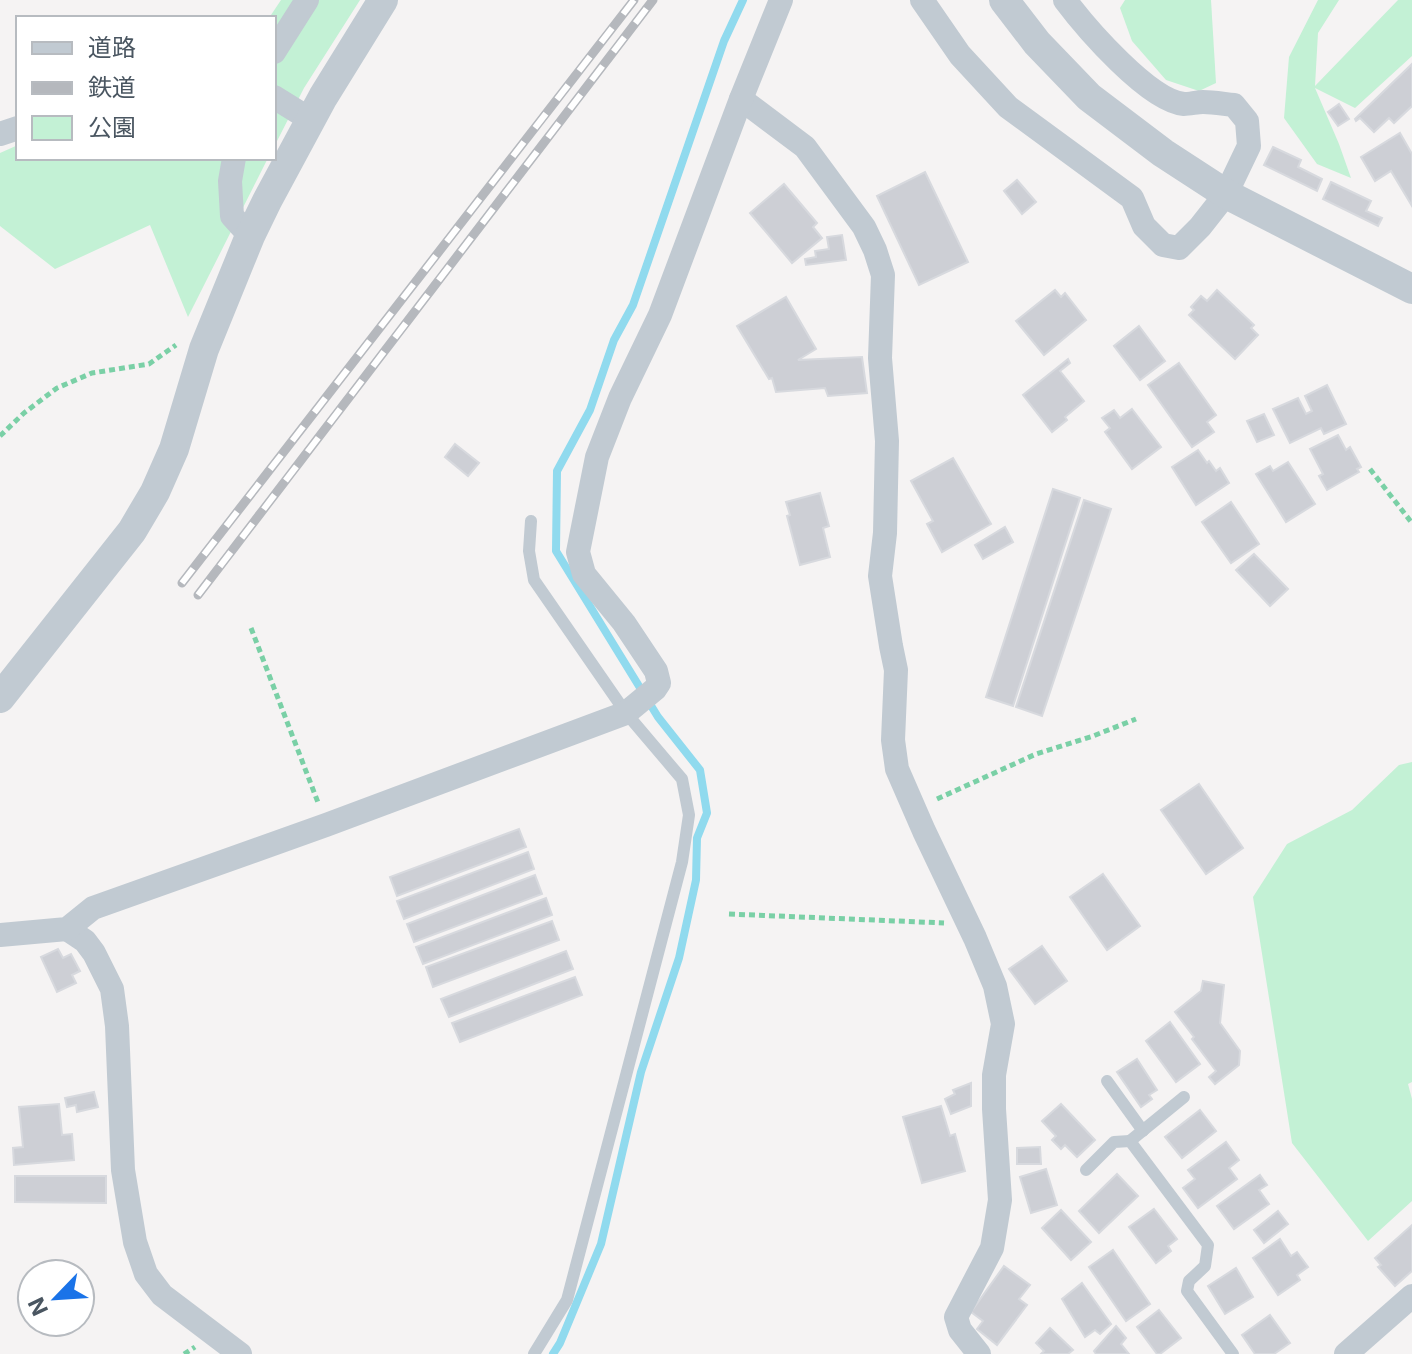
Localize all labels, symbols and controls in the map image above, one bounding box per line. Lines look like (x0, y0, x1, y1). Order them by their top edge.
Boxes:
legend (16, 16, 276, 160)
text: 道路 (88, 33, 136, 62)
text: 鉄道 (88, 73, 136, 102)
text: 公園 (88, 113, 136, 142)
north arrow (16, 1258, 96, 1338)
text: N (23, 1293, 53, 1320)

